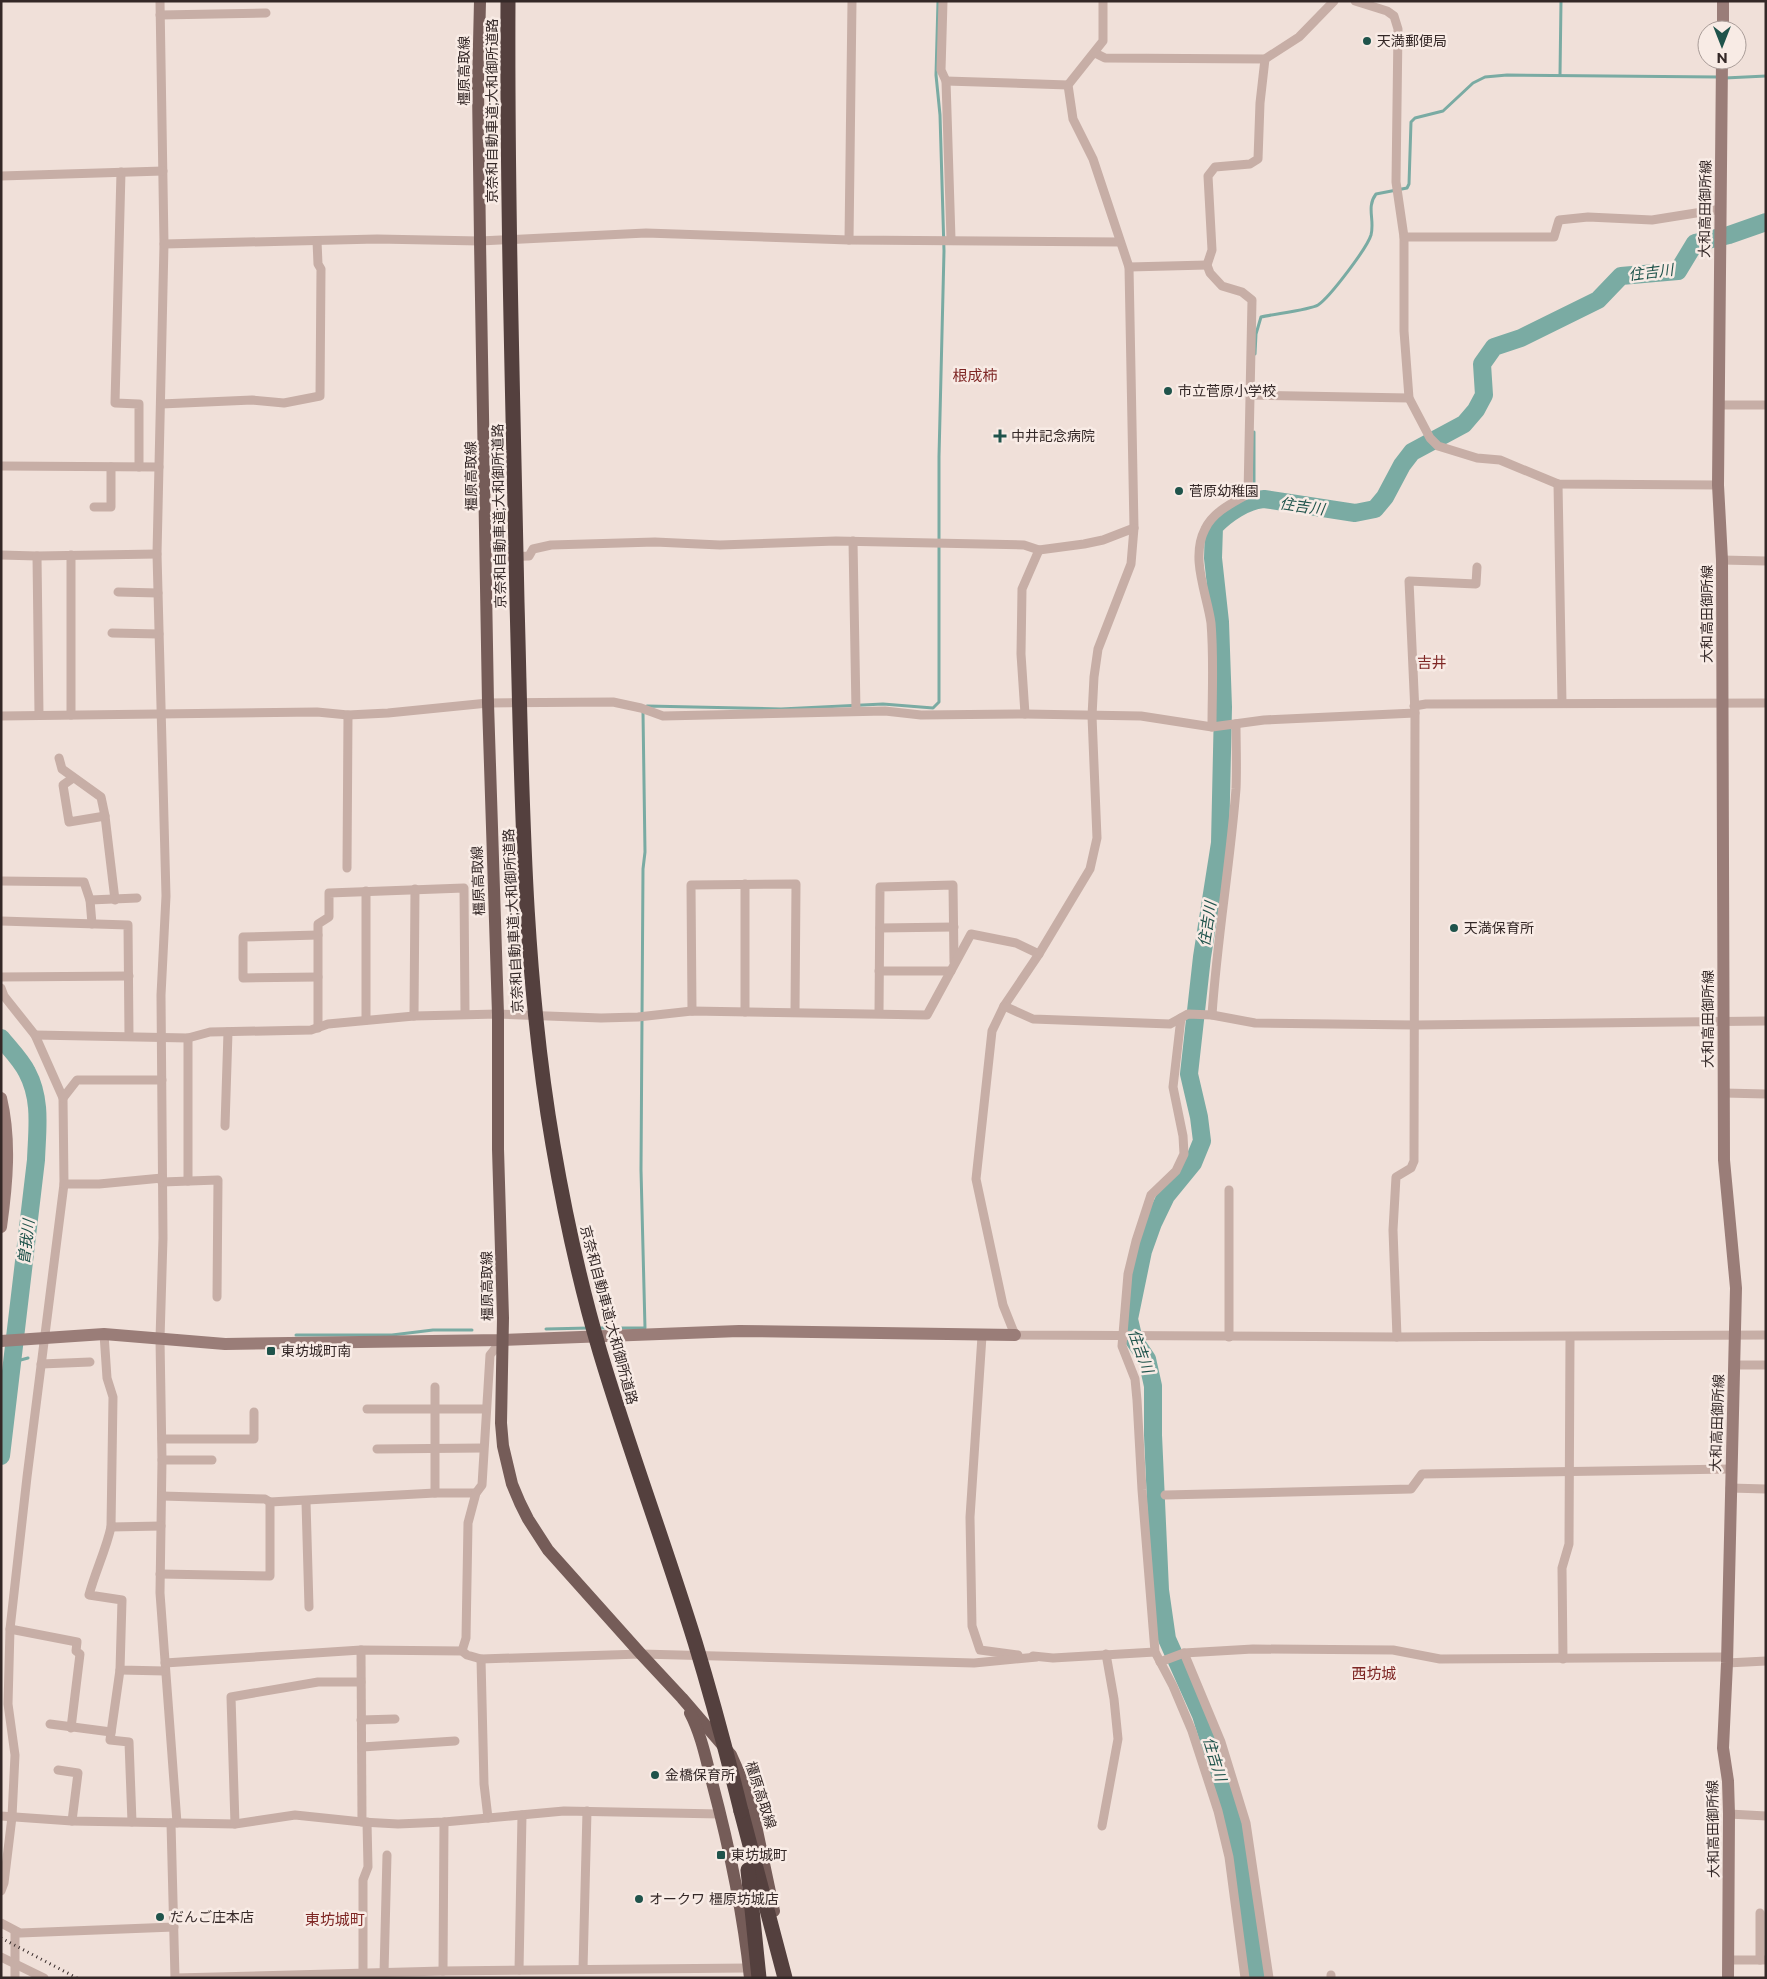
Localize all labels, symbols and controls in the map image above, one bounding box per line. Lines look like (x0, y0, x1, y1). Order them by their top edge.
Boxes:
street label: 京奈和自動車道;大和御所道路 (483, 19, 501, 203)
north arrow (1697, 20, 1747, 70)
place label: 天満郵便局 (1377, 32, 1447, 50)
marker: 天満郵便局 (1361, 35, 1373, 47)
street label: 橿原高取線 (455, 36, 473, 106)
text: N (1716, 49, 1728, 67)
street label: 大和高田御所線 (1695, 160, 1715, 258)
water label: 住吉川 (1628, 260, 1676, 284)
district label: 根成柿 (952, 366, 998, 385)
place label: 市立菅原小学校 (1178, 382, 1276, 400)
marker: 市立菅原小学校 (1162, 385, 1174, 397)
street label: 京奈和自動車道;大和御所道路 (488, 423, 510, 609)
place label: 中井記念病院 (1011, 427, 1095, 445)
marker: 中井記念病院 (993, 429, 1007, 443)
street label: 橿原高取線 (461, 441, 481, 511)
place label: 菅原幼稚園 (1189, 482, 1259, 500)
marker: 菅原幼稚園 (1173, 485, 1185, 497)
water label: 住吉川 (1278, 493, 1328, 519)
street label: 大和高田御所線 (1698, 565, 1716, 663)
district label: 吉井 (1417, 653, 1447, 672)
street label: 京奈和自動車道;大和御所道路 (499, 828, 527, 1014)
street label: 橿原高取線 (468, 846, 488, 916)
water label: 住吉川 (1194, 898, 1220, 948)
place label: 天満保育所 (1464, 919, 1534, 937)
marker: 天満保育所 (1448, 922, 1460, 934)
street label: 大和高田御所線 (1699, 970, 1717, 1068)
water label: 曽我川 (14, 1217, 38, 1265)
street label: 京奈和自動車道;大和御所道路 (576, 1223, 642, 1407)
street label: 橿原高取線 (477, 1251, 497, 1321)
water label: 住吉川 (1124, 1327, 1158, 1377)
place label: 東坊城町南 (281, 1342, 351, 1360)
marker: 東坊城町南 (265, 1345, 277, 1357)
street label: 大和高田御所線 (1706, 1374, 1728, 1472)
district label: 西坊城 (1351, 1664, 1397, 1683)
water label: 住吉川 (1199, 1735, 1231, 1785)
street label: 橿原高取線 (742, 1759, 780, 1831)
place label: 金橋保育所 (665, 1766, 735, 1784)
marker: 金橋保育所 (649, 1769, 661, 1781)
street label: 大和高田御所線 (1703, 1780, 1723, 1878)
place label: 東坊城町 (731, 1846, 787, 1864)
marker: 東坊城町 (715, 1849, 727, 1861)
place label: オークワ 橿原坊城店 (649, 1890, 779, 1908)
marker: オークワ 橿原坊城店 (633, 1893, 645, 1905)
place label: だんご庄本店 (170, 1908, 254, 1926)
district label: 東坊城町 (305, 1910, 365, 1929)
marker: だんご庄本店 (154, 1911, 166, 1923)

